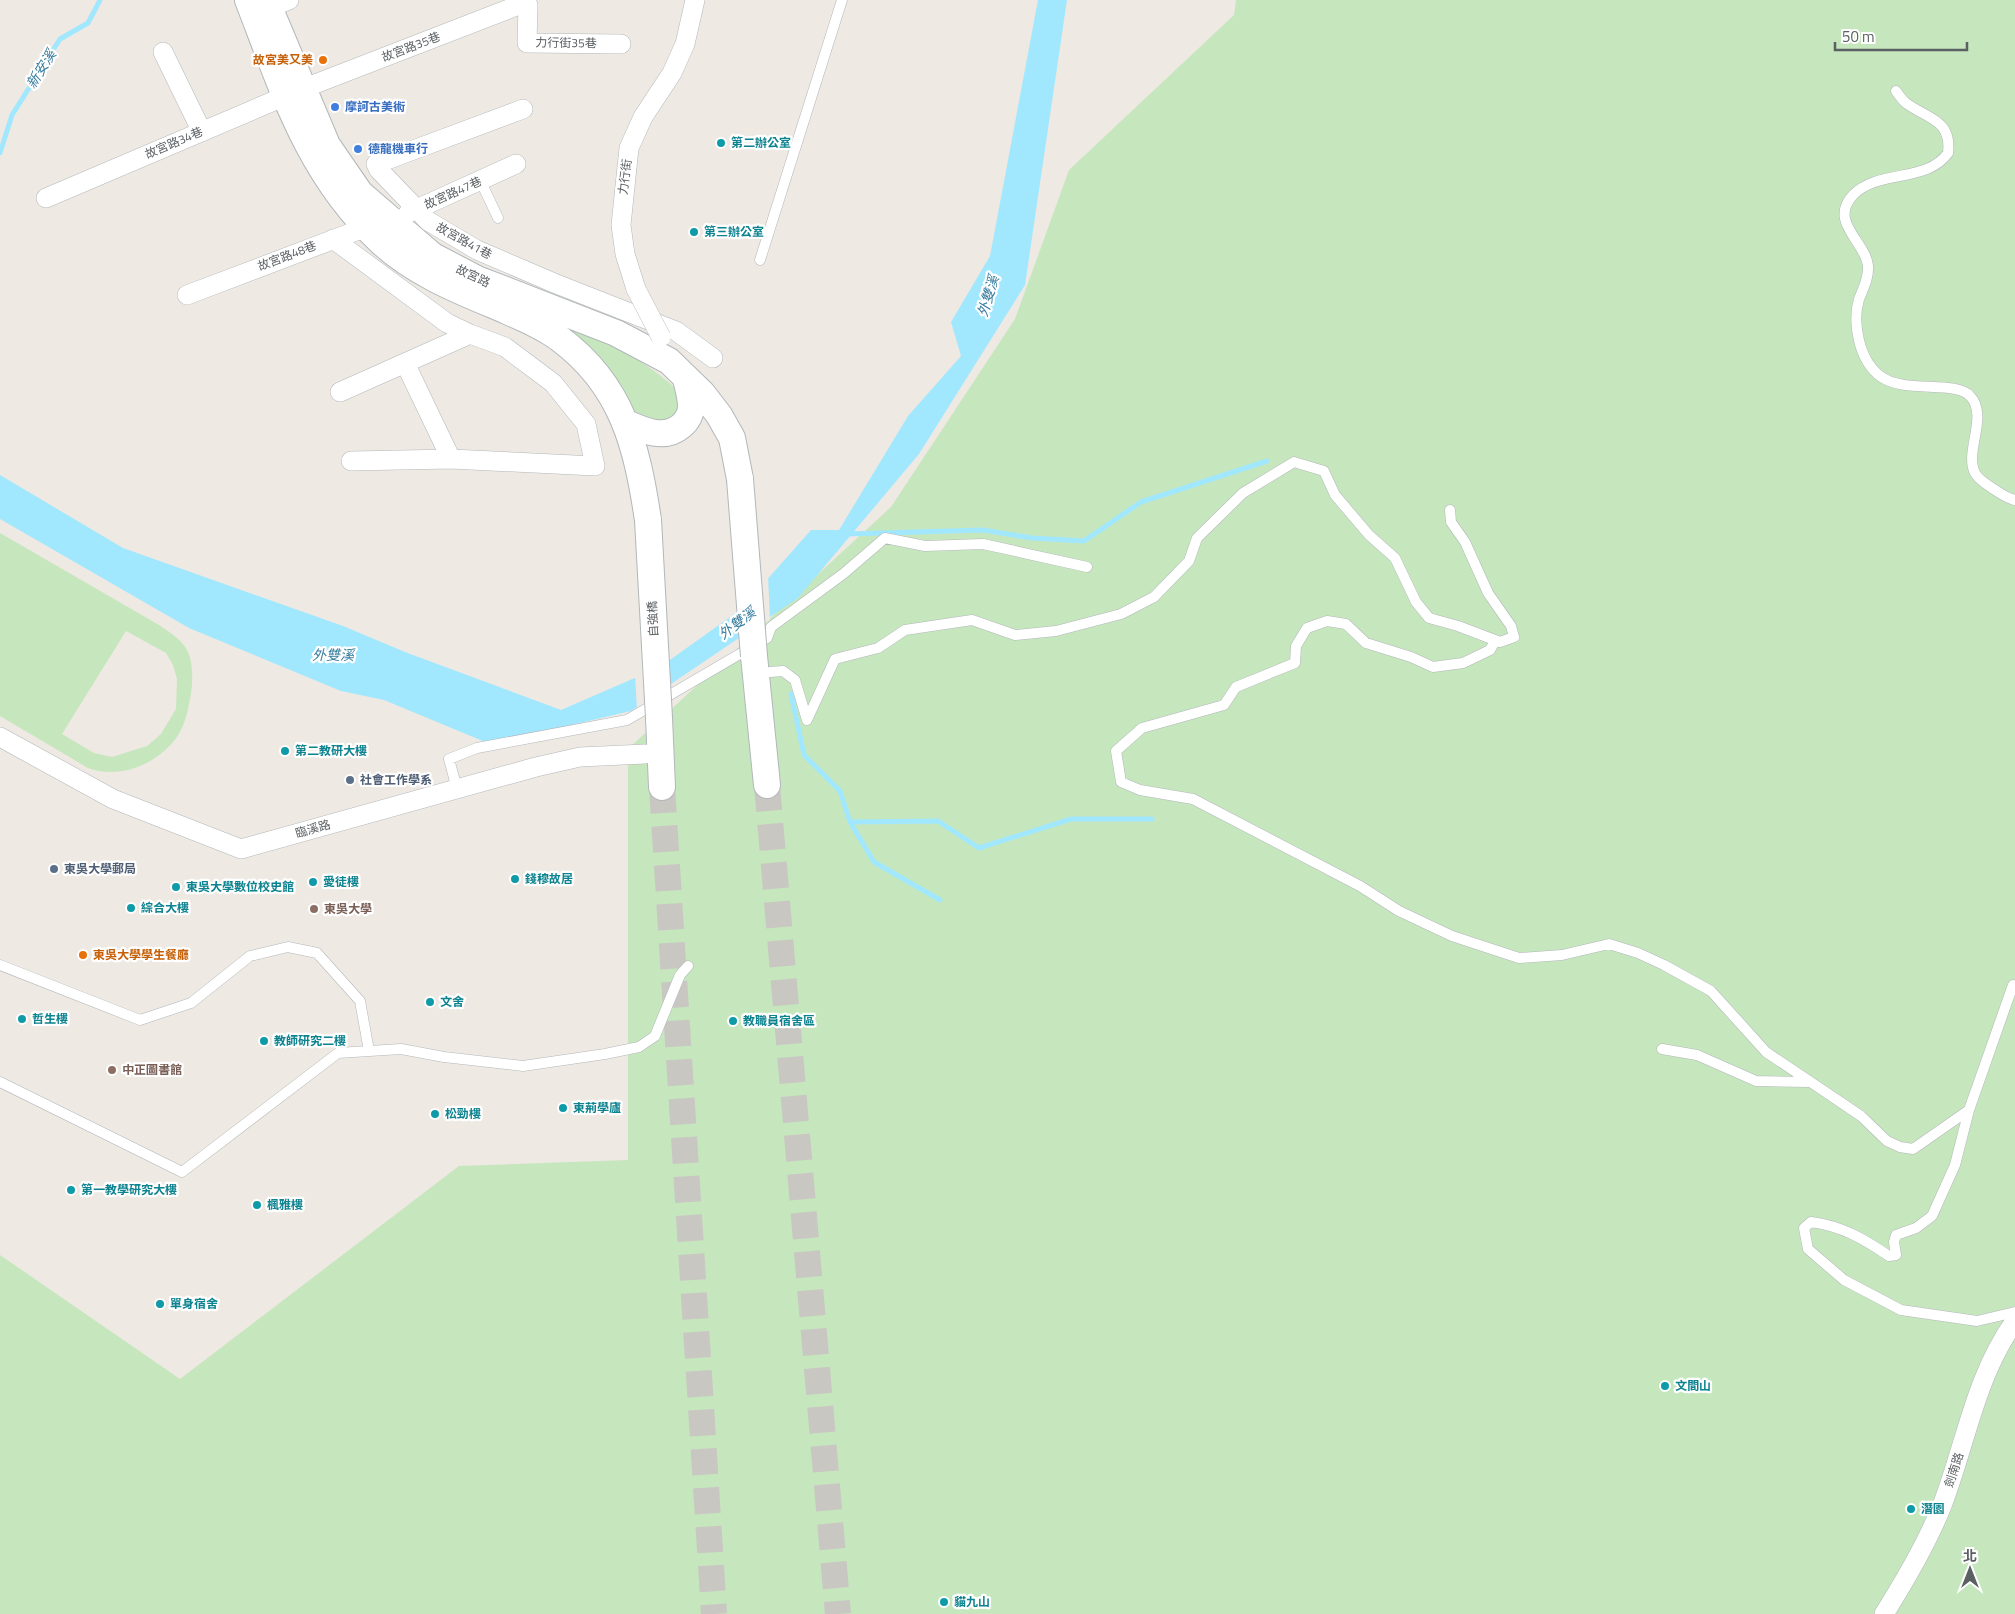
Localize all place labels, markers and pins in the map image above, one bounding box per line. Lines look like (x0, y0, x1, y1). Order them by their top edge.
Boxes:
place label: 故宮美又美 (253, 50, 313, 69)
marker: 故宮美又美 (317, 54, 329, 66)
place label: 摩訶古美術 (345, 97, 405, 116)
marker: 摩訶古美術 (329, 101, 341, 113)
place label: 第二辦公室 (731, 133, 791, 152)
marker: 第二辦公室 (715, 137, 727, 149)
place label: 德龍機車行 (368, 139, 428, 158)
marker: 德龍機車行 (352, 143, 364, 155)
place label: 第三辦公室 (704, 222, 764, 241)
marker: 第三辦公室 (688, 226, 700, 238)
place label: 第二教研大樓 (295, 741, 367, 760)
marker: 第二教研大樓 (279, 745, 291, 757)
place label: 社會工作學系 (360, 770, 432, 789)
marker: 社會工作學系 (344, 774, 356, 786)
place label: 東吳大學郵局 (64, 859, 136, 878)
marker: 東吳大學郵局 (48, 863, 60, 875)
place label: 錢穆故居 (525, 869, 573, 888)
place label: 愛徒樓 (323, 872, 359, 891)
marker: 錢穆故居 (509, 873, 521, 885)
marker: 愛徒樓 (307, 876, 319, 888)
place label: 東吳大學數位校史館 (186, 877, 294, 896)
marker: 東吳大學數位校史館 (170, 881, 182, 893)
place label: 綜合大樓 (141, 898, 189, 917)
place label: 東吳大學 (324, 899, 372, 918)
marker: 綜合大樓 (125, 902, 137, 914)
marker: 東吳大學 (308, 903, 320, 915)
place label: 東吳大學學生餐廳 (93, 945, 189, 964)
marker: 東吳大學學生餐廳 (77, 949, 89, 961)
place label: 文舍 (440, 992, 464, 1011)
marker: 文舍 (424, 996, 436, 1008)
place label: 哲生樓 (32, 1009, 68, 1028)
place label: 教職員宿舍區 (743, 1011, 815, 1030)
marker: 哲生樓 (16, 1013, 28, 1025)
marker: 教職員宿舍區 (727, 1015, 739, 1027)
place label: 教師研究二樓 (274, 1031, 346, 1050)
marker: 教師研究二樓 (258, 1035, 270, 1047)
place label: 中正圖書館 (122, 1060, 182, 1079)
marker: 中正圖書館 (106, 1064, 118, 1076)
place label: 東荊學廬 (573, 1098, 621, 1117)
marker: 東荊學廬 (557, 1102, 569, 1114)
place label: 松勁樓 (445, 1104, 481, 1123)
marker: 松勁樓 (429, 1108, 441, 1120)
place label: 第一教學研究大樓 (81, 1180, 177, 1199)
marker: 第一教學研究大樓 (65, 1184, 77, 1196)
place label: 楓雅樓 (267, 1195, 303, 1214)
marker: 楓雅樓 (251, 1199, 263, 1211)
place label: 單身宿舍 (170, 1294, 218, 1313)
marker: 單身宿舍 (154, 1298, 166, 1310)
place label: 文間山 (1675, 1376, 1711, 1395)
marker: 文間山 (1659, 1380, 1671, 1392)
place label: 潛園 (1921, 1499, 1945, 1518)
marker: 潛園 (1905, 1503, 1917, 1515)
place label: 貓九山 (954, 1592, 990, 1611)
marker: 貓九山 (938, 1596, 950, 1608)

